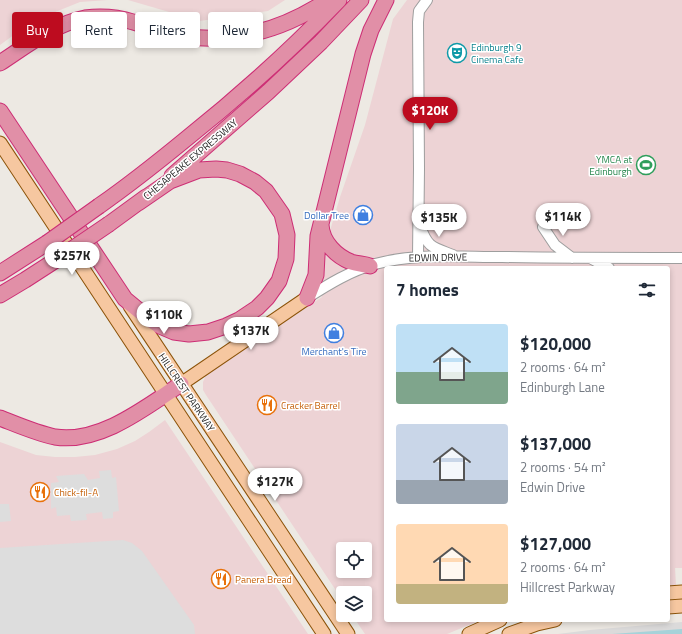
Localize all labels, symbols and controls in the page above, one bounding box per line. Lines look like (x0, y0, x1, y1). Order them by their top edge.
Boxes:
chip: Buy (12, 12, 63, 48)
chip: Rent (71, 12, 127, 48)
chip: Filters (135, 12, 200, 48)
chip: New (208, 12, 263, 48)
place label: Edinburgh 9 Cinema Cafe (471, 40, 523, 67)
theatre icon: Edinburgh 9 Cinema Cafe (446, 42, 468, 64)
pin: $120K (402, 97, 458, 131)
text: $120K (412, 100, 448, 120)
street label: CHESAPEAKE EXPRESSWAY (140, 115, 241, 203)
place label: YMCA at Edinburgh (589, 152, 632, 179)
sports icon: YMCA at Edinburgh (635, 154, 657, 176)
pin: $114K (535, 203, 591, 237)
shop icon: Dollar Tree (352, 204, 374, 226)
pin: $135K (411, 204, 467, 238)
text: $114K (545, 206, 581, 226)
text: $135K (421, 207, 457, 227)
place label: Dollar Tree (304, 208, 349, 223)
pin: $257K (44, 242, 100, 276)
text: $257K (54, 245, 90, 265)
street label: EDWIN DRIVE (409, 249, 468, 266)
text: 7 homes (396, 277, 459, 303)
icon: filters (636, 279, 658, 301)
pin: $110K (136, 301, 192, 335)
text: $110K (146, 304, 182, 324)
pin: $137K (223, 317, 279, 351)
text: $137K (233, 320, 269, 340)
shop icon: Merchant's Tire (323, 322, 345, 344)
text: $120,000 (520, 331, 591, 357)
icon: home (428, 340, 476, 388)
place label: Merchant's Tire (301, 344, 367, 359)
street label: HILLCREST PARKWAY (155, 350, 219, 435)
text: 2 rooms · 64 m² (520, 357, 606, 377)
text: Edinburgh Lane (520, 377, 605, 397)
restaurant icon: Cracker Barrel (256, 394, 278, 416)
place label: Cracker Barrel (281, 398, 340, 413)
text: $137,000 (520, 431, 591, 457)
icon: home (428, 440, 476, 488)
text: 2 rooms · 54 m² (520, 457, 606, 477)
pin: $127K (247, 468, 303, 502)
text: $127K (257, 471, 293, 491)
text: Edwin Drive (520, 477, 585, 497)
restaurant icon: Chick-fil-A (29, 481, 51, 503)
place label: Chick-fil-A (54, 485, 98, 500)
text: $127,000 (520, 531, 591, 557)
icon: home (428, 540, 476, 588)
map controls (336, 542, 372, 622)
button: locate (336, 542, 372, 578)
text: 2 rooms · 64 m² (520, 557, 606, 577)
restaurant icon: Panera Bread (210, 568, 232, 590)
place label: Panera Bread (235, 572, 292, 587)
text: Hillcrest Parkway (520, 577, 615, 597)
button: layers (336, 586, 372, 622)

